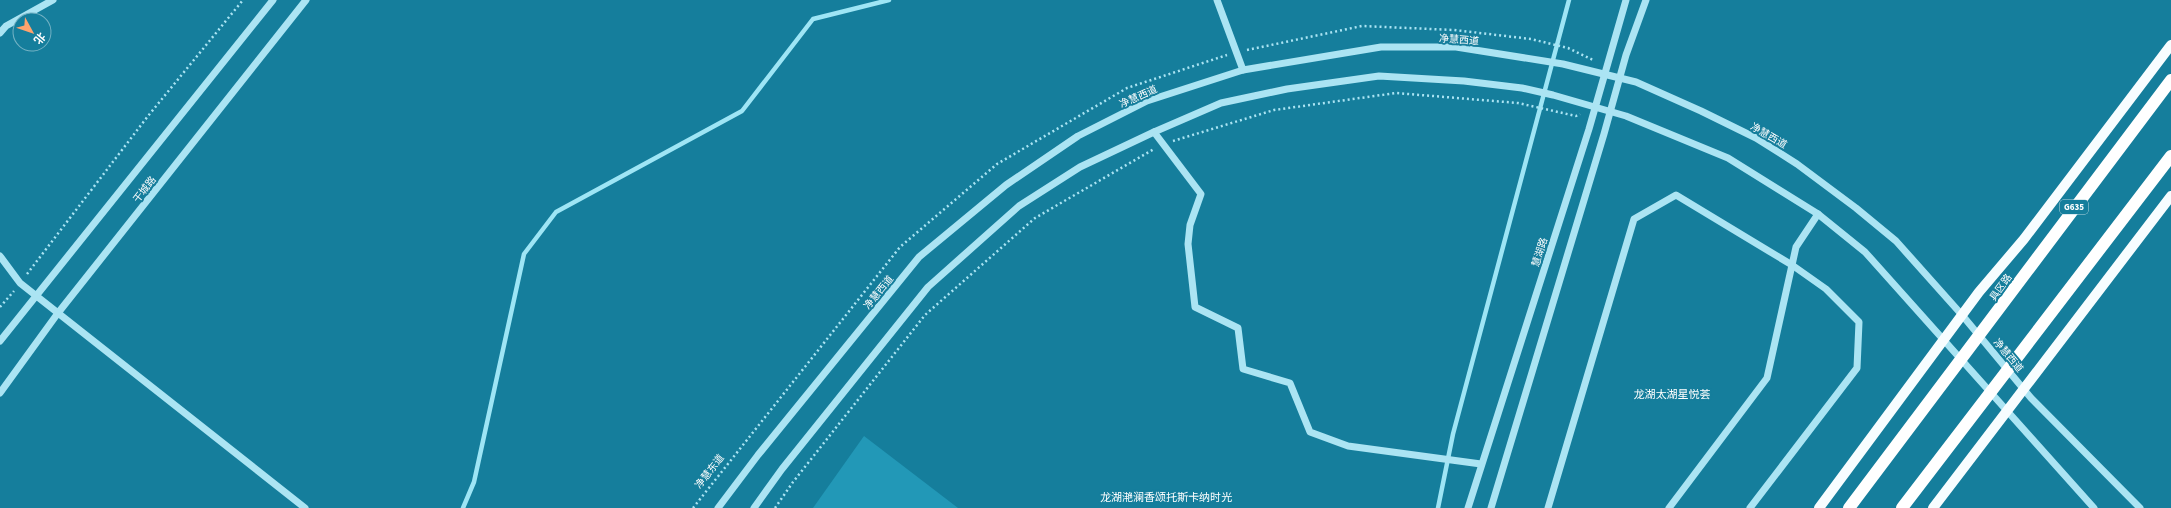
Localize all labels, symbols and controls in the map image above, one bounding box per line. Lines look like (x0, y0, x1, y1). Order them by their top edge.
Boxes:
north arrow (12, 12, 52, 52)
text: 北 (30, 29, 49, 47)
street label: 净慧西道 (1438, 32, 1479, 48)
street label: 净慧西道 (1117, 82, 1160, 111)
street label: 净慧西道 (1748, 120, 1789, 152)
street label: 干城路 (130, 173, 160, 206)
road number: G635 (2060, 200, 2088, 214)
street label: 慧湖路 (1529, 236, 1551, 269)
street label: 具区路 (1986, 271, 2015, 304)
street label: 净慧西道 (861, 273, 897, 313)
street label: 净慧西道 (1990, 336, 2026, 375)
district label: 龙湖太湖星悦荟 (1634, 387, 1711, 402)
street label: 净慧东道 (692, 452, 728, 492)
district label: 龙湖滟澜香颂托斯卡纳时光 (1100, 490, 1232, 505)

